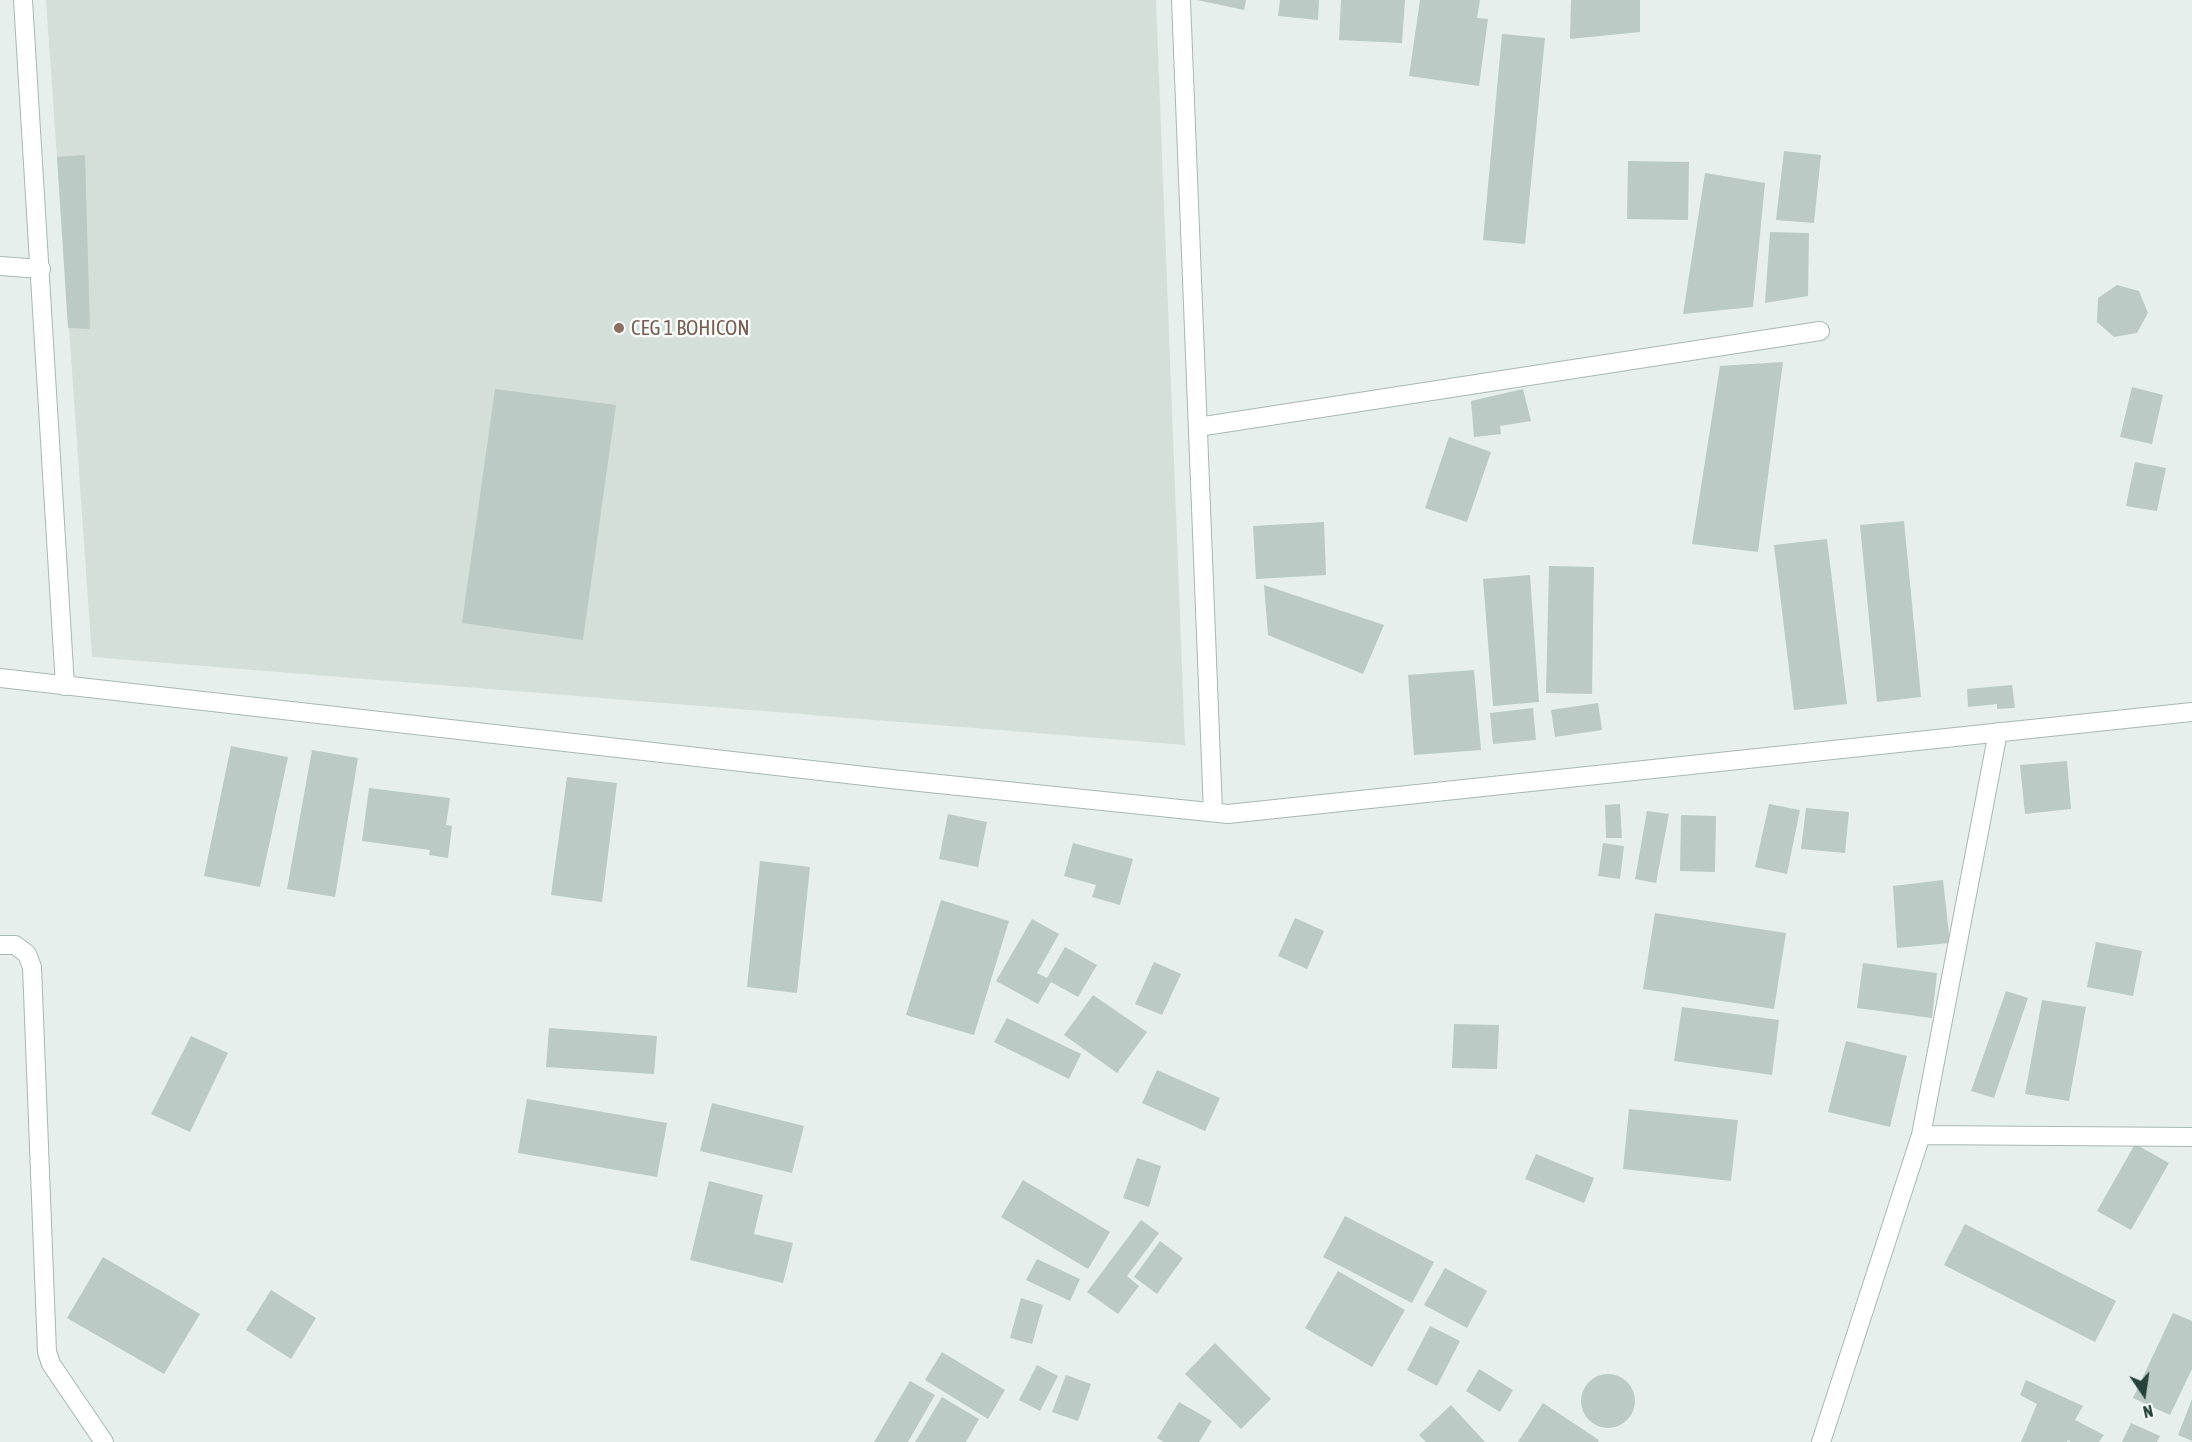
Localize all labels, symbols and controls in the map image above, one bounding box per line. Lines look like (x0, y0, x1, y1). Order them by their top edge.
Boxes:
place label: CEG 1 BOHICON (631, 315, 750, 341)
marker: CEG 1 BOHICON (612, 321, 626, 335)
north arrow (2114, 1364, 2174, 1424)
text: N (2141, 1402, 2155, 1421)

